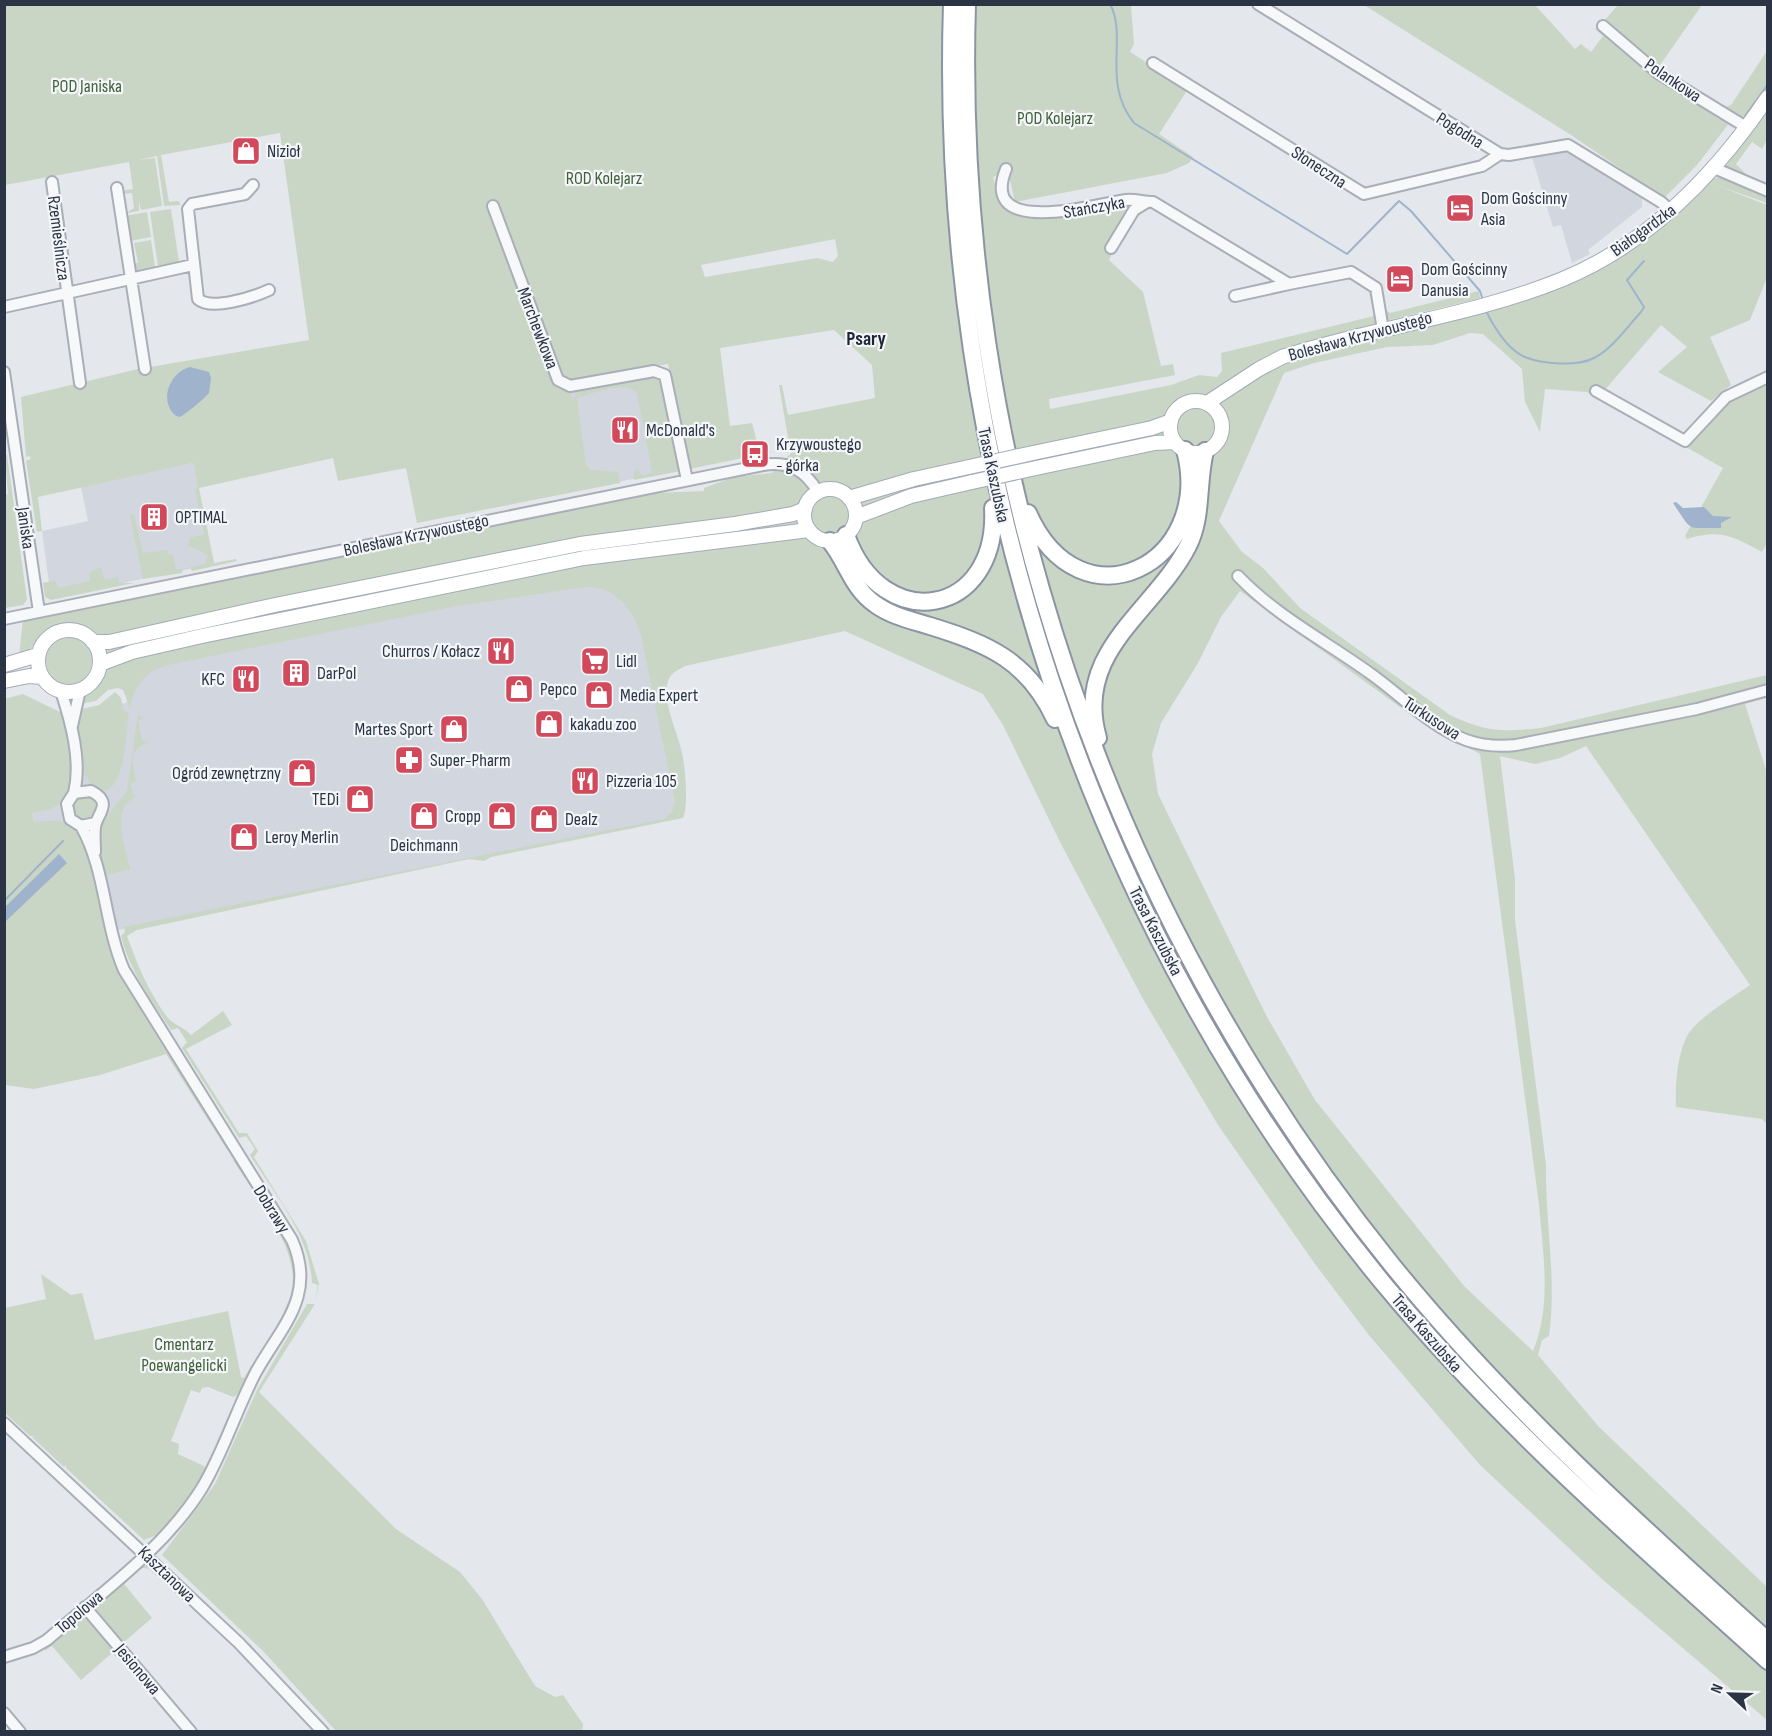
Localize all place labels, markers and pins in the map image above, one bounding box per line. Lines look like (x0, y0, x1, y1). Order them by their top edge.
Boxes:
shop icon: Nizioł (230, 135, 262, 167)
place label: Nizioł (267, 141, 301, 162)
place label: Dom Gościnny Asia (1480, 188, 1568, 230)
hotel icon: Dom Gościnny Asia (1444, 192, 1476, 224)
place label: Dom Gościnny Danusia (1421, 259, 1508, 301)
hotel icon: Dom Gościnny Danusia (1384, 263, 1416, 295)
restaurant icon: McDonald's (609, 414, 641, 446)
place label: McDonald's (646, 420, 715, 441)
place label: Krzywoustego - górka (776, 434, 861, 476)
bus stop icon: Krzywoustego - górka (739, 438, 771, 470)
building icon: OPTIMAL (138, 501, 170, 533)
place label: OPTIMAL (175, 507, 228, 528)
restaurant icon: Churros / Kołacz (485, 635, 517, 667)
place label: Churros / Kołacz (382, 641, 481, 662)
supermarket icon: Lidl (579, 645, 611, 677)
place label: Lidl (616, 651, 637, 672)
building icon: DarPol (280, 657, 312, 689)
restaurant icon: KFC (230, 663, 262, 695)
place label: DarPol (317, 663, 356, 684)
place label: KFC (201, 669, 225, 690)
shop icon: Pepco (503, 673, 535, 705)
place label: Pepco (540, 679, 577, 700)
shop icon: Media Expert (583, 679, 615, 711)
place label: Media Expert (620, 685, 699, 706)
shop icon: kakadu zoo (533, 708, 565, 740)
shop icon: Martes Sport (438, 713, 470, 745)
place label: kakadu zoo (570, 714, 637, 735)
place label: Martes Sport (355, 719, 433, 740)
pharmacy icon: Super-Pharm (393, 744, 425, 776)
place label: Super-Pharm (430, 750, 511, 771)
shop icon: Ogród zewnętrzny (286, 757, 318, 789)
place label: Ogród zewnętrzny (172, 763, 281, 784)
restaurant icon: Pizzeria 105 (569, 765, 601, 797)
place label: Pizzeria 105 (606, 771, 677, 792)
shop icon: TEDi (344, 783, 376, 815)
place label: TEDi (312, 789, 339, 810)
shop icon: Deichmann (408, 800, 440, 832)
shop icon: Cropp (486, 800, 518, 832)
shop icon: Dealz (528, 803, 560, 835)
place label: Cropp (445, 806, 481, 827)
place label: Dealz (565, 809, 598, 830)
shop icon: Leroy Merlin (228, 821, 260, 853)
place label: Leroy Merlin (265, 827, 339, 848)
place label: Deichmann (390, 835, 458, 856)

